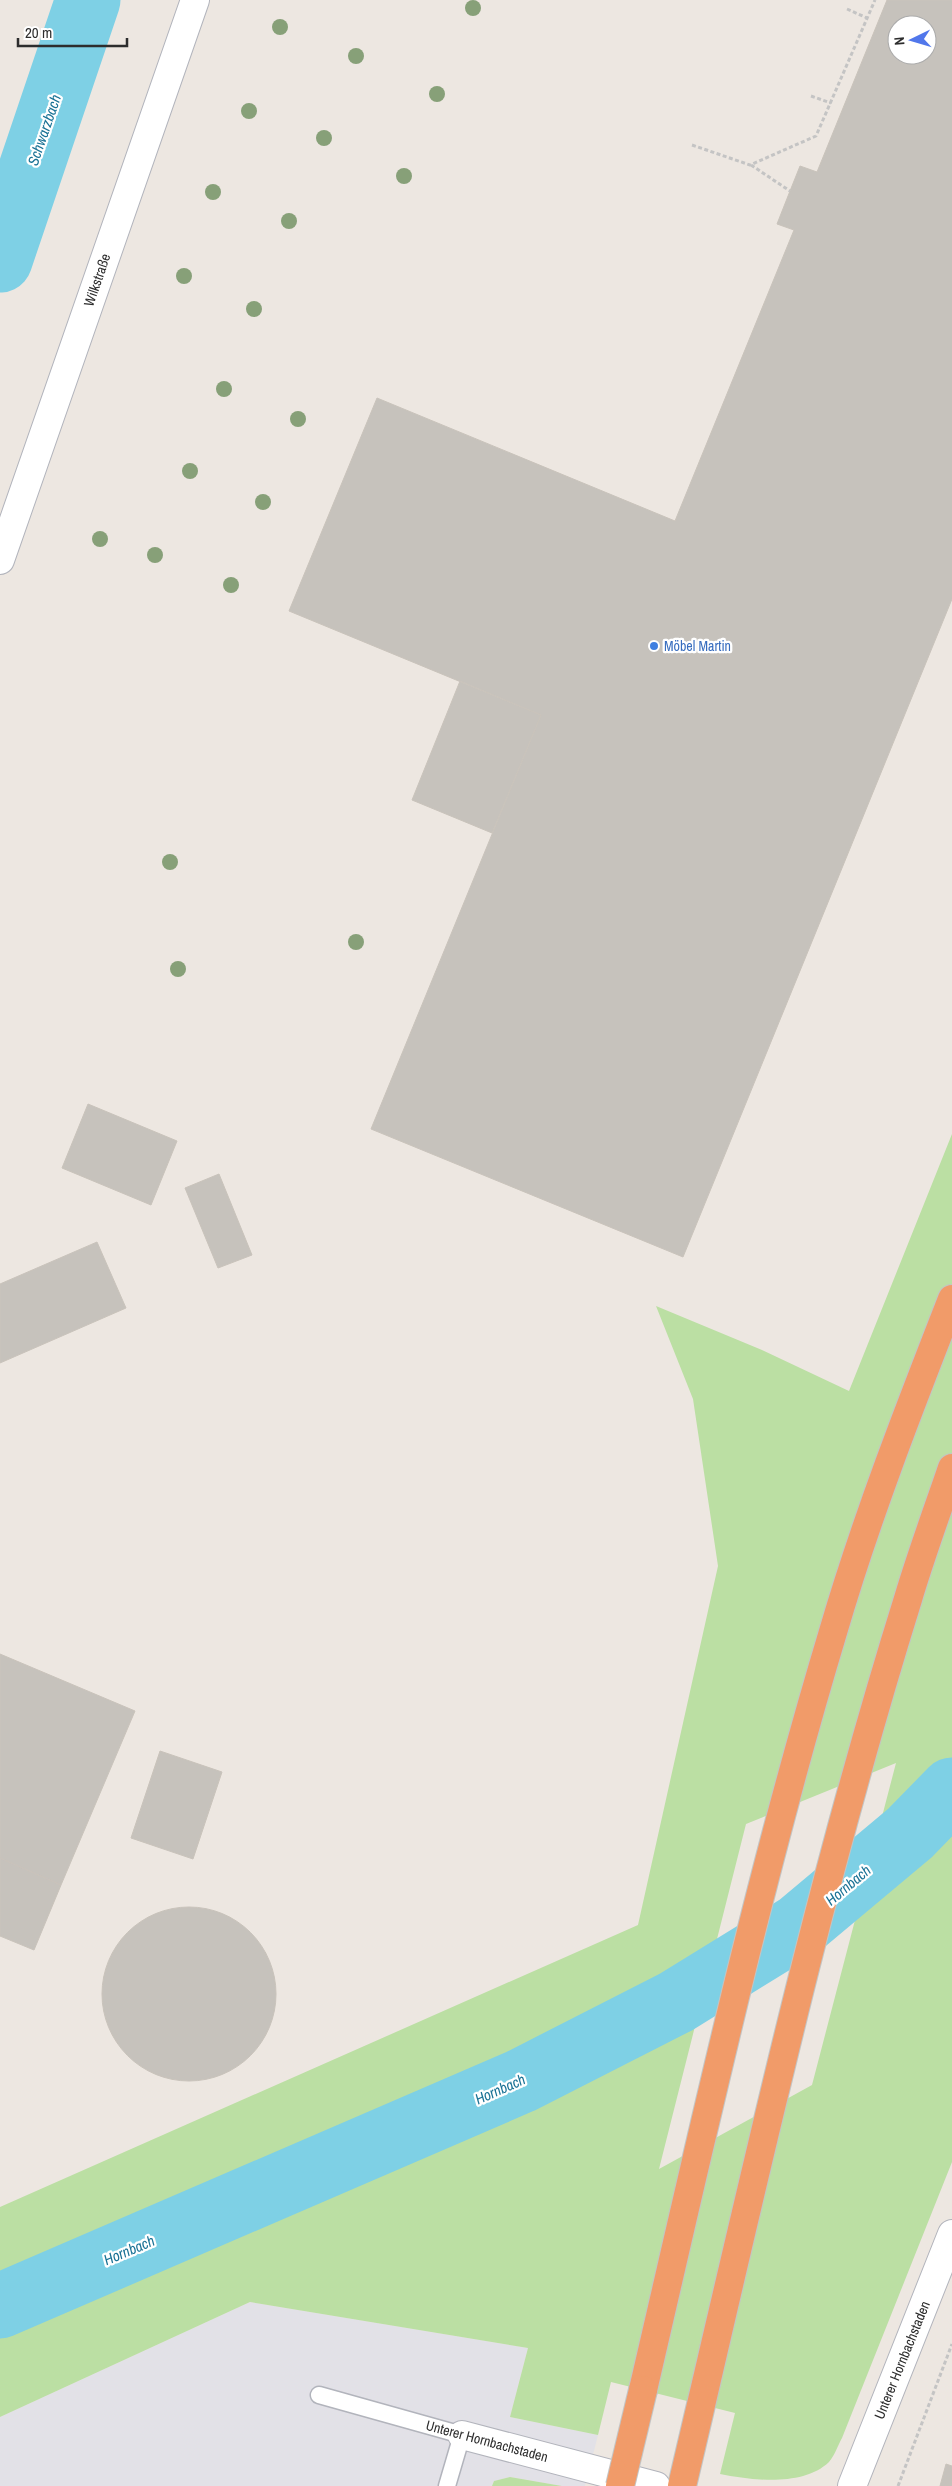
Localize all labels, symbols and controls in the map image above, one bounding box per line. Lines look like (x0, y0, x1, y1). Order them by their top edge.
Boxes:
scale bar (18, 15, 126, 47)
north arrow (887, 15, 937, 65)
text: 20 m (25, 22, 52, 43)
text: N (890, 36, 908, 46)
water label: Schwarzbach (22, 92, 66, 168)
street label: Wilkstraße (80, 251, 114, 309)
place label: Möbel Martin (664, 637, 731, 655)
marker: Möbel Martin (648, 640, 660, 652)
water label: Hornbach (821, 1860, 875, 1910)
water label: Hornbach (471, 2068, 529, 2109)
water label: Hornbach (100, 2230, 158, 2270)
street label: Unterer Hornbachstaden (870, 2298, 934, 2422)
street label: Unterer Hornbachstaden (424, 2416, 550, 2466)

